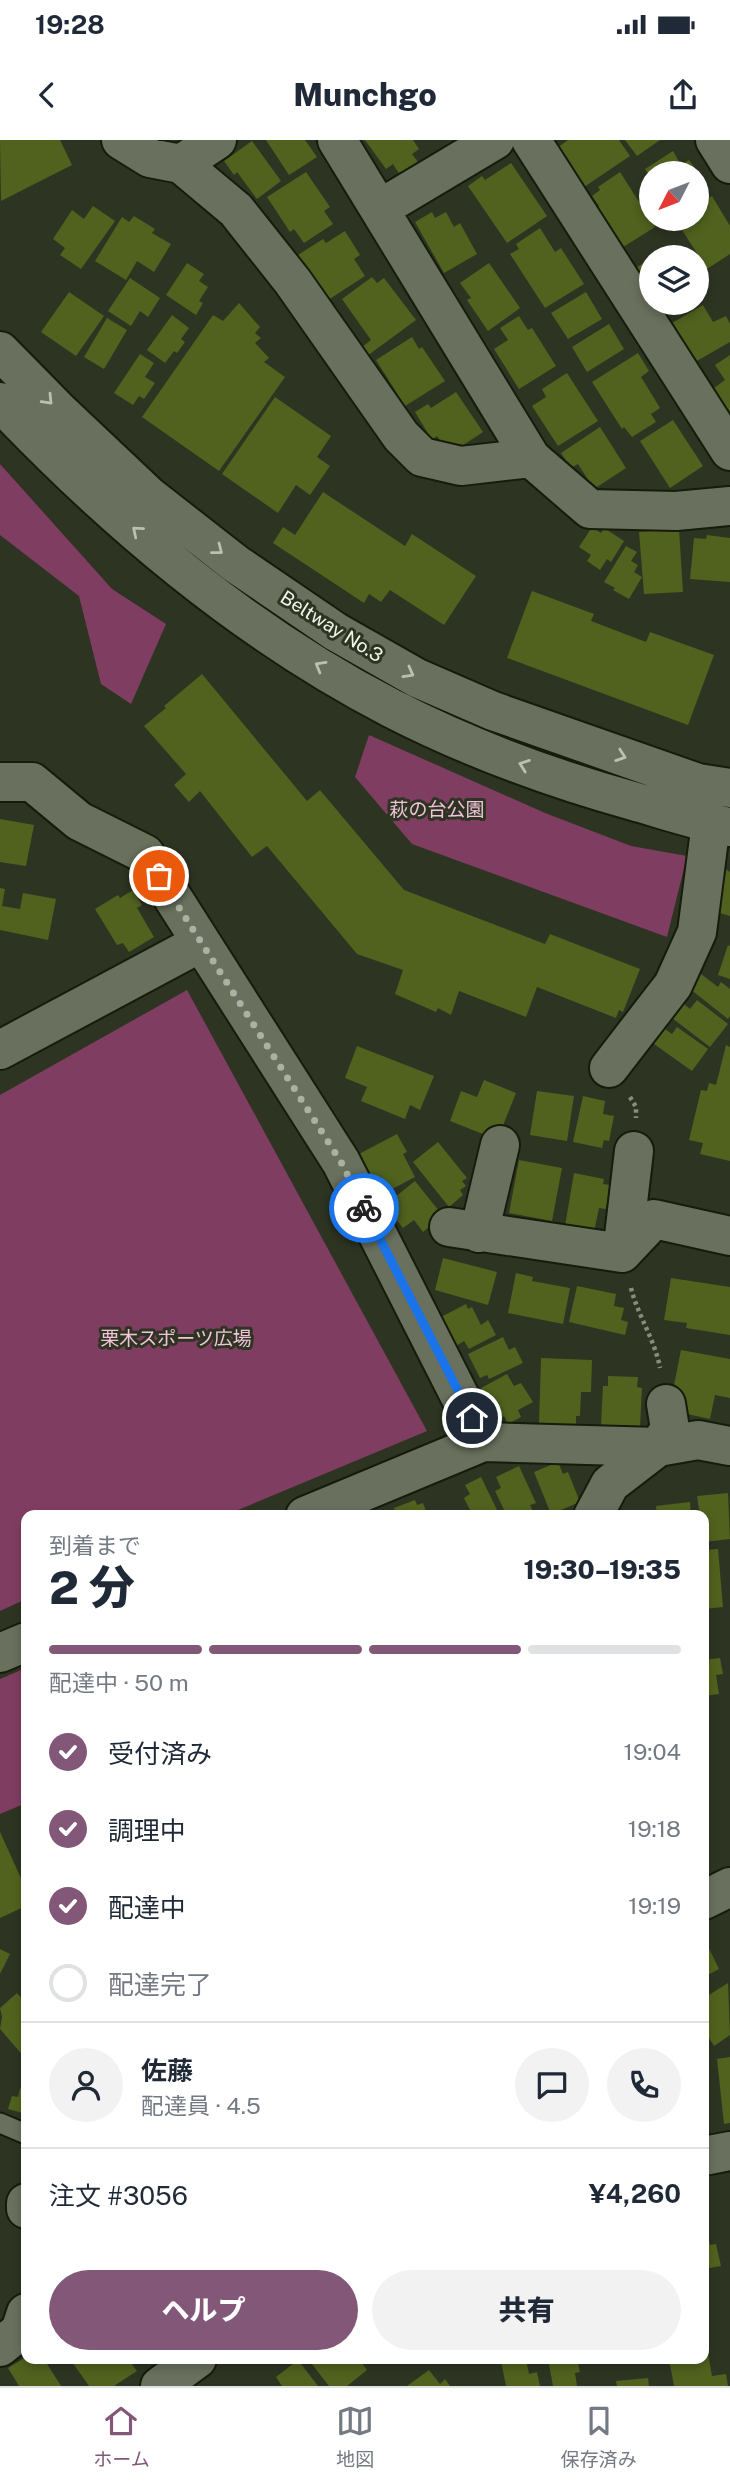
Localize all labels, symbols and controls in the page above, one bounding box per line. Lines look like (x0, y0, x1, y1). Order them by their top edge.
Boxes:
text: 19:28 (35, 9, 105, 40)
icon: back (28, 76, 66, 114)
text: Munchgo (293, 76, 437, 113)
icon: share (664, 76, 702, 114)
north arrow (639, 161, 709, 231)
map controls (639, 161, 709, 315)
button: layers (639, 245, 709, 315)
one-way arrow (39, 391, 52, 404)
one-way arrow (132, 527, 145, 539)
one-way arrow (210, 542, 223, 554)
street label: Beltway No.3 (277, 586, 387, 666)
one-way arrow (314, 662, 327, 675)
one-way arrow (402, 665, 414, 678)
one-way arrow (614, 748, 626, 762)
one-way arrow (519, 759, 531, 773)
park label: 萩の台公園 (389, 798, 485, 820)
pin (129, 846, 189, 906)
icon: bag (140, 857, 178, 895)
courier (329, 1173, 399, 1243)
icon: bike (345, 1189, 383, 1227)
park label: 栗木スポーツ広場 (100, 1327, 252, 1349)
pin (442, 1388, 502, 1448)
icon: home (453, 1399, 491, 1437)
text: 到着まで (49, 1532, 141, 1559)
text: 19:30–19:35 (523, 1554, 681, 1585)
text: 2 分 (49, 1560, 135, 1614)
text: 配達中 · 50 m (49, 1669, 189, 1696)
icon: check (49, 1733, 87, 1771)
text: 受付済み (108, 1738, 212, 1769)
text: 19:04 (624, 1738, 681, 1765)
icon: check (49, 1810, 87, 1848)
text: 調理中 (108, 1815, 186, 1846)
text: 19:18 (628, 1815, 681, 1842)
icon: check (49, 1887, 87, 1925)
text: 配達中 (108, 1892, 186, 1923)
text: 19:19 (628, 1892, 681, 1919)
text: 配達完了 (108, 1969, 212, 2000)
button: person (49, 2048, 123, 2122)
button: chat (515, 2048, 589, 2122)
button: phone (607, 2048, 681, 2122)
text: 佐藤 (141, 2055, 193, 2086)
text: 配達員 · 4.5 (141, 2092, 261, 2119)
text: ¥4,260 (589, 2178, 681, 2209)
text: 注文 #3056 (49, 2180, 188, 2211)
button: ヘルプ (49, 2270, 358, 2350)
button: 共有 (372, 2270, 681, 2350)
tab: ホーム (93, 2402, 150, 2471)
tab: 地図 (336, 2402, 374, 2471)
tab: 保存済み (561, 2402, 637, 2471)

